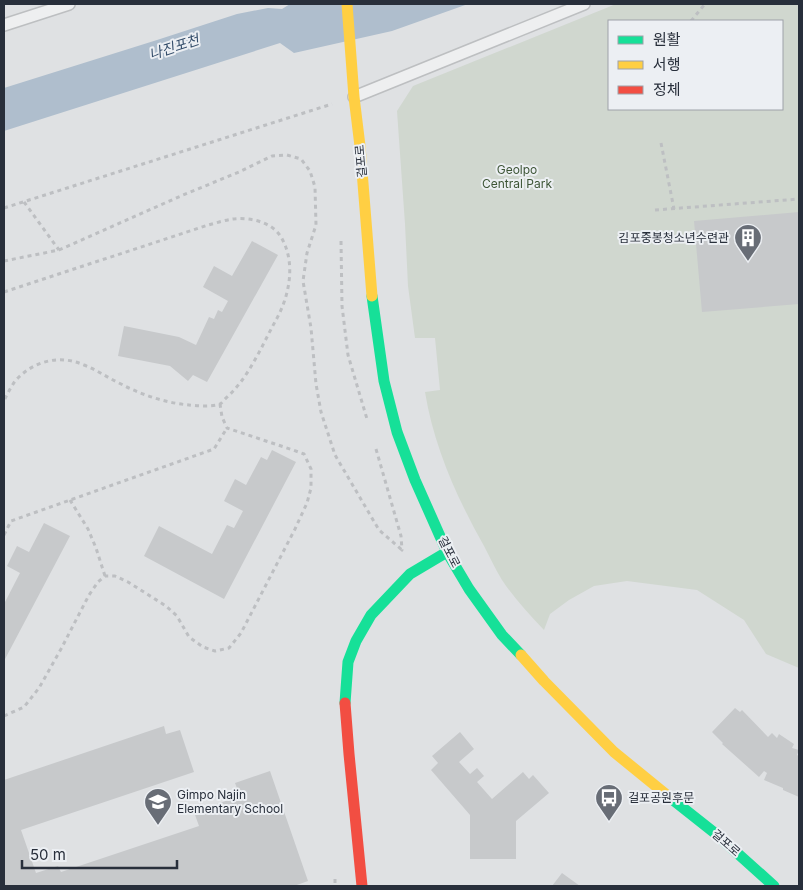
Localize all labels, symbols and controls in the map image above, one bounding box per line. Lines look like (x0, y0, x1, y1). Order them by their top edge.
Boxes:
legend (608, 20, 783, 110)
water label: 나진포천 (147, 30, 202, 63)
text: 원활 (653, 30, 681, 49)
text: 서행 (653, 55, 681, 74)
text: 정체 (653, 80, 681, 99)
street label: 걸포로 (352, 144, 369, 178)
park label: Geolpo Central Park (482, 162, 552, 191)
building icon: 김포중봉청소년수련관 (733, 223, 763, 262)
place label: 김포중봉청소년수련관 (619, 230, 729, 245)
street label: 걸포로 (435, 534, 464, 570)
bus stop icon: 걸포공원후문 (594, 783, 624, 822)
school or university icon: Gimpo Najin Elementary School (143, 787, 173, 826)
place label: Gimpo Najin Elementary School (177, 787, 283, 816)
place label: 걸포공원후문 (628, 790, 694, 805)
street label: 걸포로 (709, 826, 744, 859)
scale bar (22, 838, 178, 870)
text: 50 m (30, 845, 66, 864)

